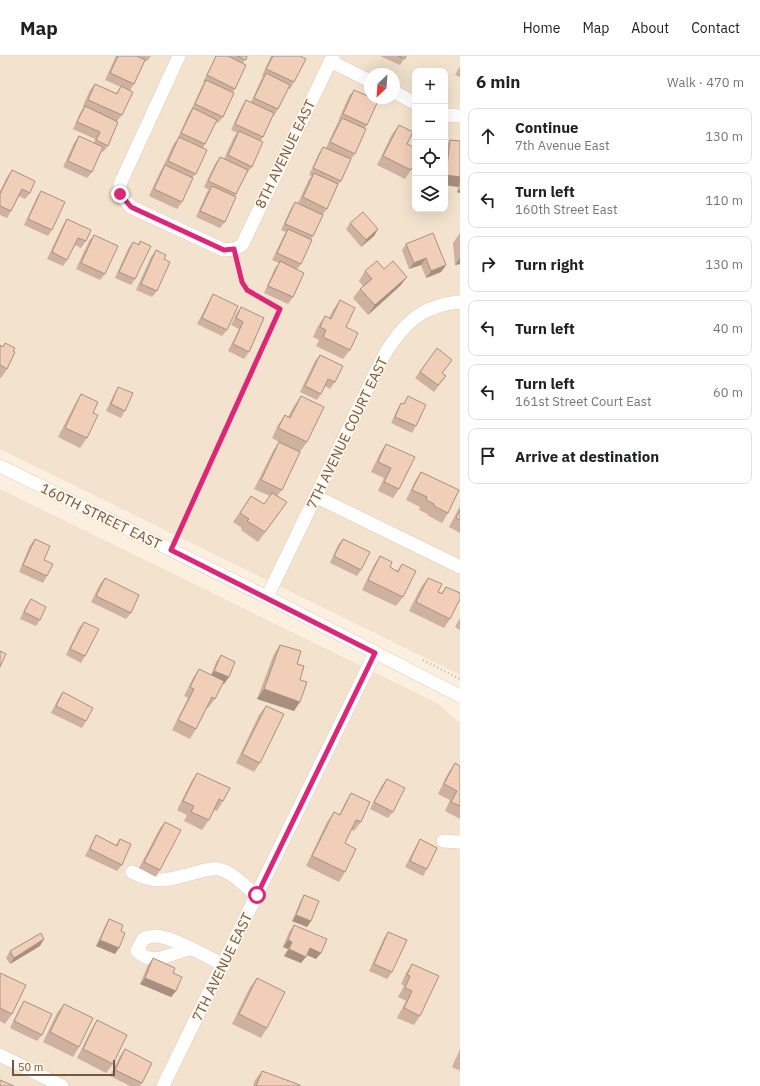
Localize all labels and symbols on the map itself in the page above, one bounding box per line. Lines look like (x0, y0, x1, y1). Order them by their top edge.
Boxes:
north arrow (364, 68, 400, 104)
street label: 8TH AVENUE EAST (251, 97, 319, 211)
route end (111, 185, 129, 203)
street label: 7TH AVENUE COURT EAST (302, 354, 392, 512)
street label: 160TH STREET EAST (38, 479, 164, 553)
route start (248, 886, 266, 904)
street label: 7TH AVENUE EAST (188, 910, 256, 1024)
scale bar (12, 1058, 115, 1077)

